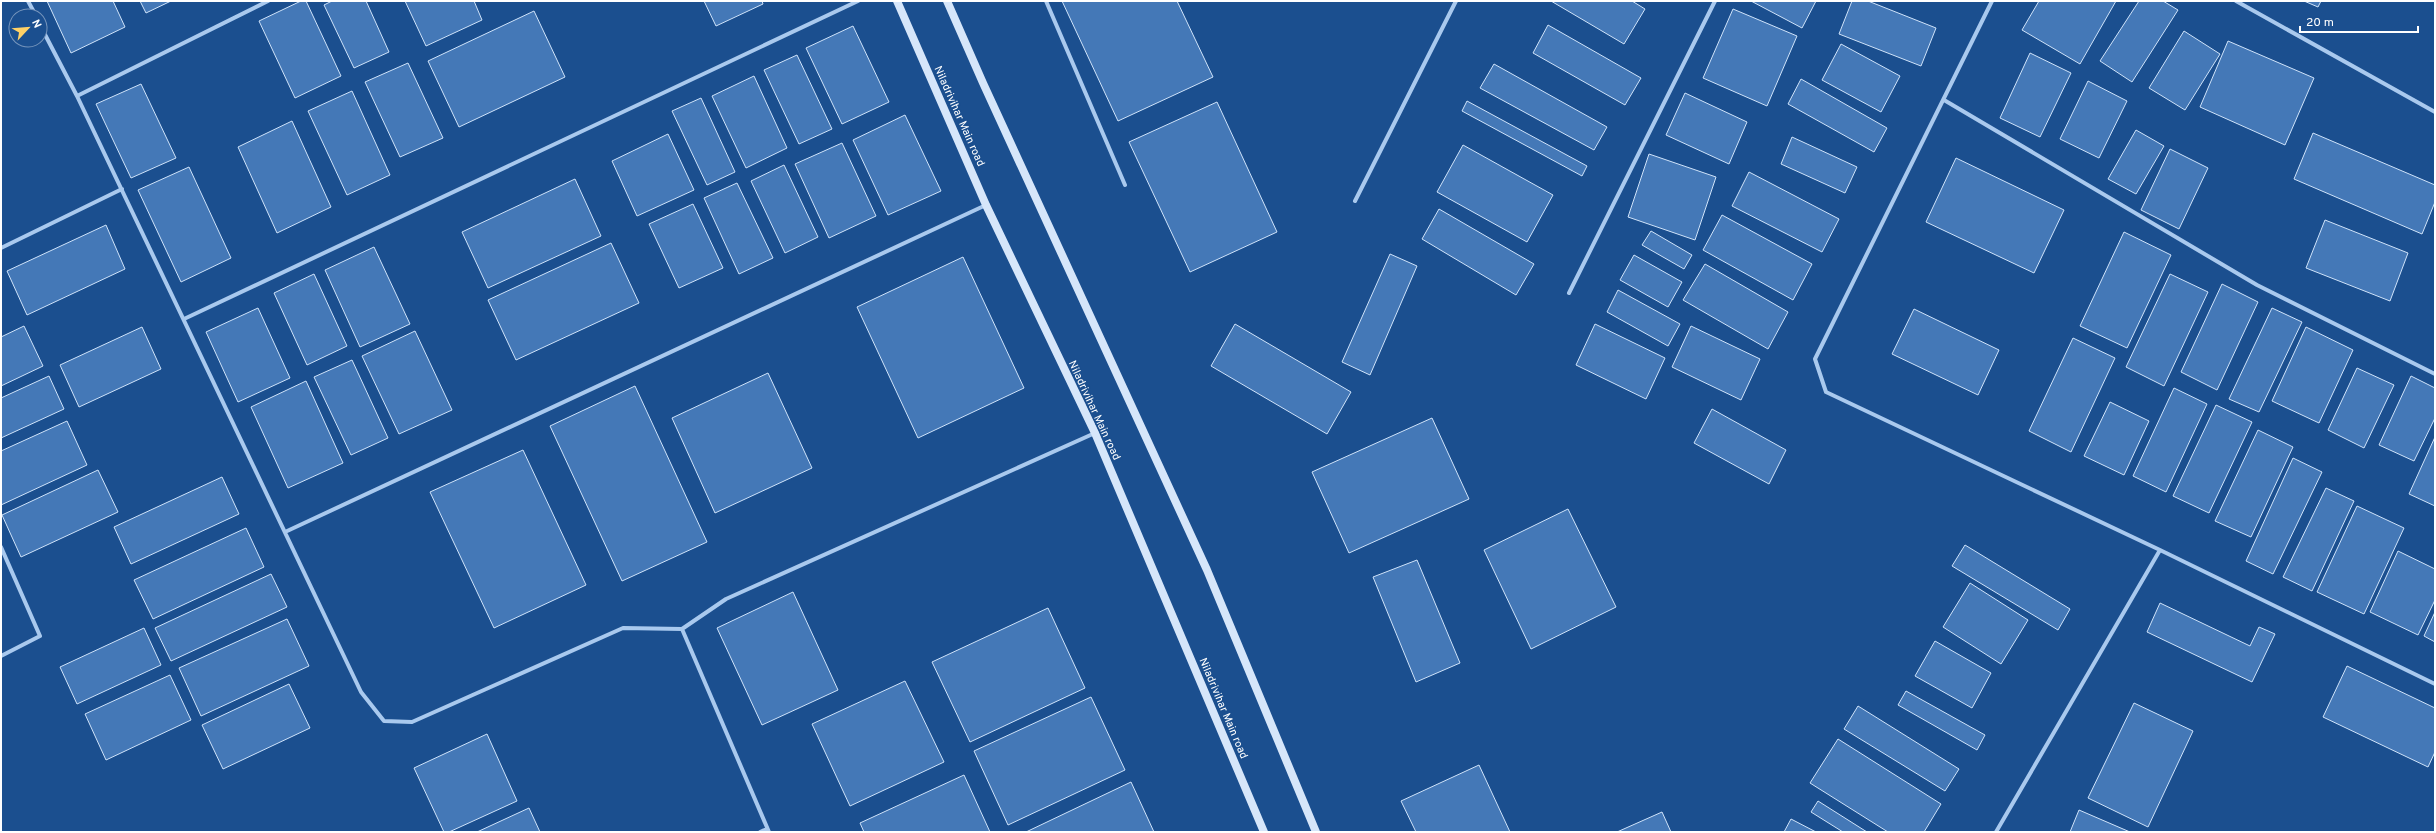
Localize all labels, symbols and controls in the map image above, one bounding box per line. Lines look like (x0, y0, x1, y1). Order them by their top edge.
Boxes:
north arrow (8, 8, 48, 48)
scale bar (2300, 8, 2418, 34)
text: 20 m (2306, 15, 2334, 31)
text: N (28, 17, 44, 31)
street label: Niladrivihar Main road (931, 64, 988, 169)
street label: Niladrivihar Main road (1065, 358, 1123, 462)
street label: Niladrivihar Main road (1195, 656, 1251, 761)

